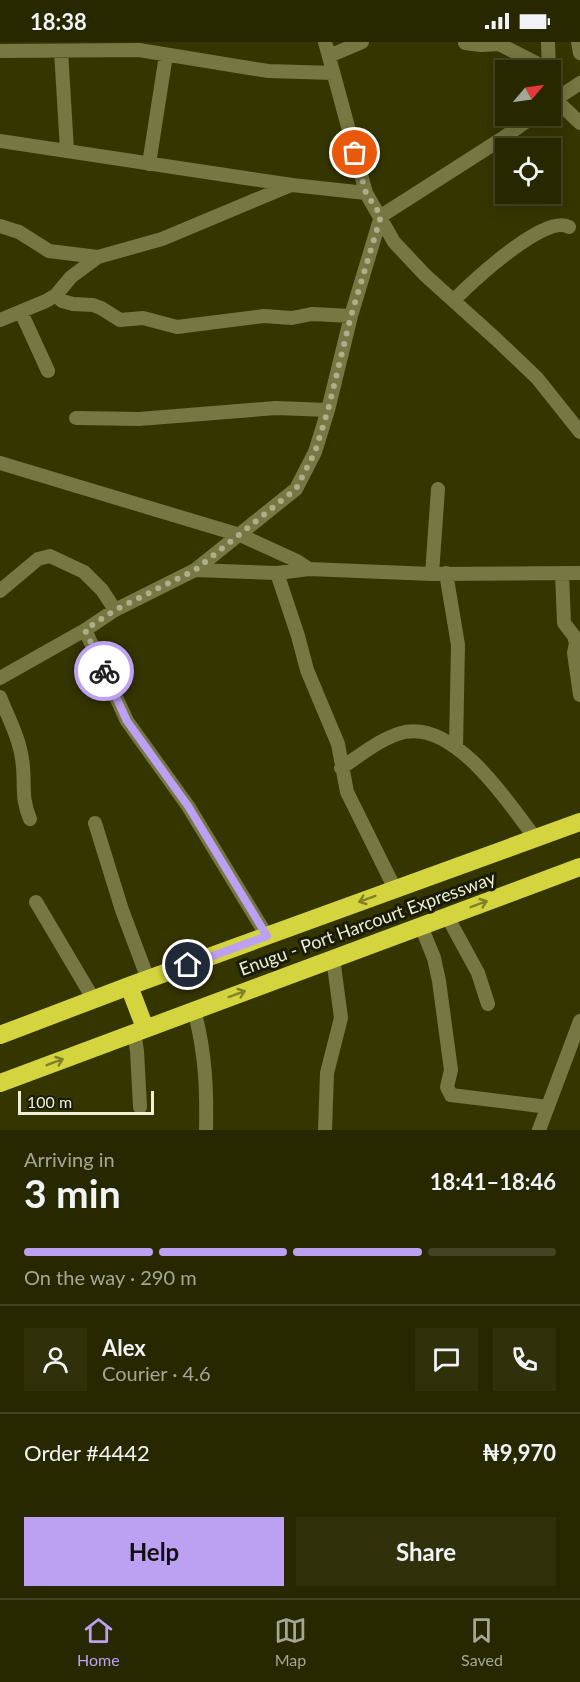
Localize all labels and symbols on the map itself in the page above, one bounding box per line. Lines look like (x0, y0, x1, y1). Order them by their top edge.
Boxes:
north arrow (495, 60, 561, 126)
pin (329, 127, 380, 178)
courier (74, 641, 134, 701)
street label: Enugu - Port Harcourt Expressway (236, 866, 499, 980)
one-way arrow (358, 895, 377, 906)
one-way arrow (470, 898, 488, 909)
pin (162, 939, 213, 990)
one-way arrow (227, 987, 246, 998)
one-way arrow (45, 1056, 63, 1067)
scale bar (18, 1088, 154, 1116)

